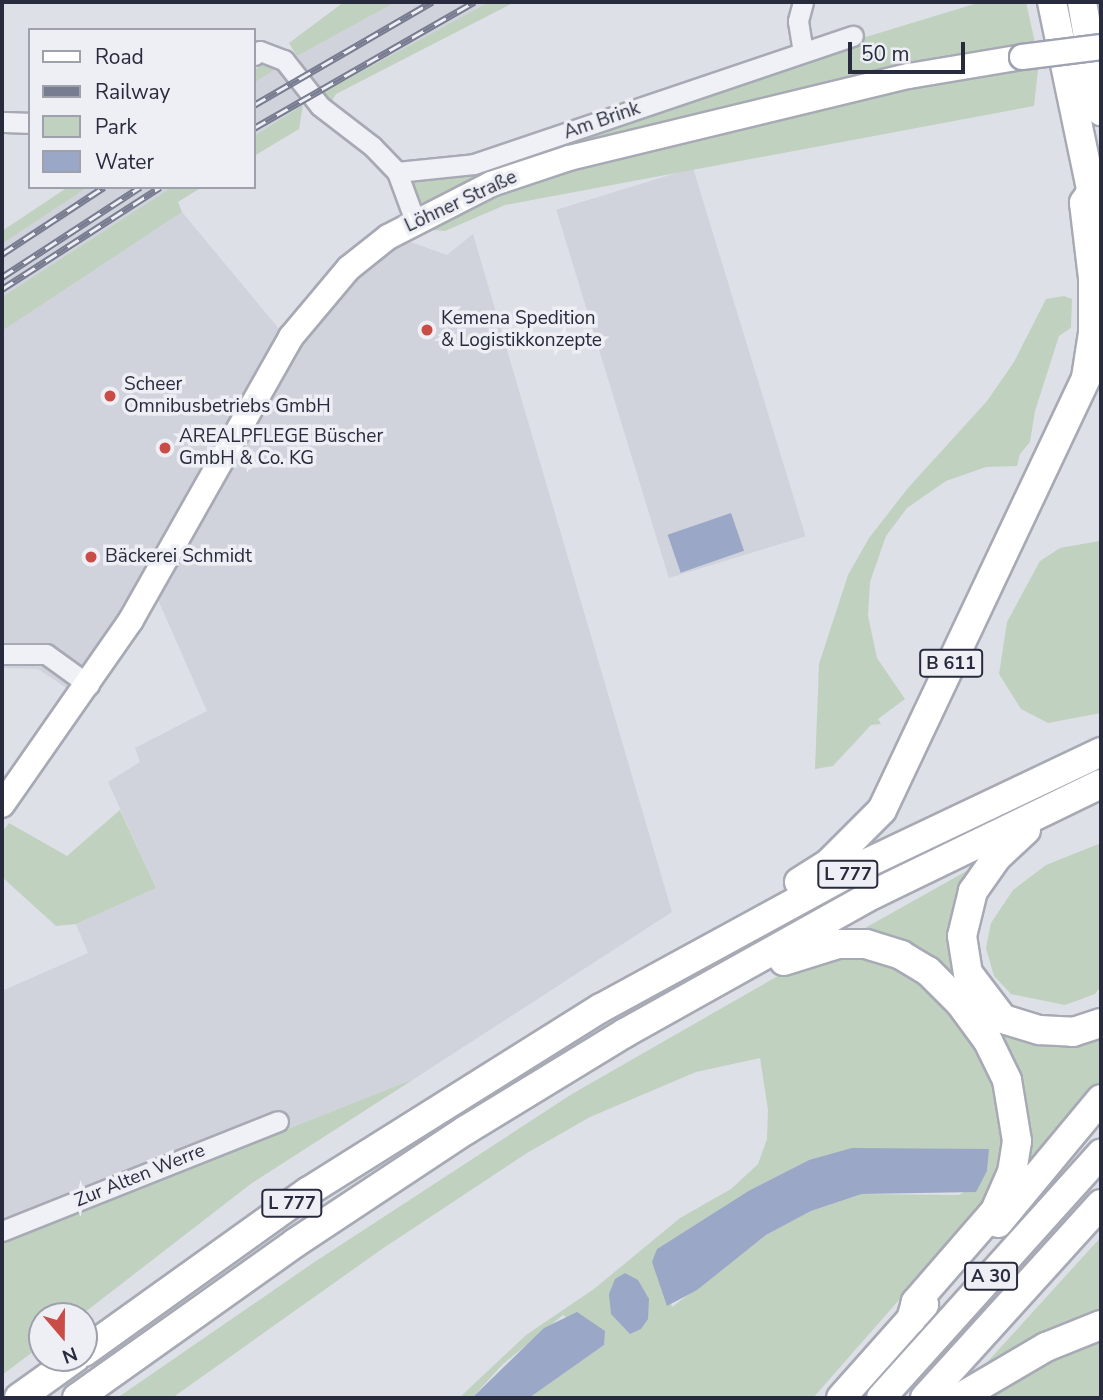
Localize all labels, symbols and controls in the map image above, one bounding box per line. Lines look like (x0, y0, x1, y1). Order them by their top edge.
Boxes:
legend (28, 28, 256, 189)
scale bar (851, 28, 968, 72)
text: 50 m (861, 40, 910, 68)
text: Road (95, 43, 144, 71)
text: Railway (95, 78, 170, 106)
street label: Am Brink (561, 97, 643, 145)
text: Park (95, 113, 137, 141)
text: Water (95, 148, 154, 176)
street label: Löhner Straße (401, 166, 521, 238)
place label: Kemena Spedition & Logistikkonzepte (441, 308, 602, 352)
marker: Kemena Spedition & Logistikkonzepte (419, 322, 435, 338)
place label: Scheer Omnibusbetriebs GmbH (124, 374, 331, 418)
marker: Scheer Omnibusbetriebs GmbH (102, 388, 118, 404)
place label: AREALPFLEGE Büscher GmbH & Co. KG (179, 426, 383, 470)
marker: AREALPFLEGE Büscher GmbH & Co. KG (157, 440, 173, 456)
place label: Bäckerei Schmidt (105, 546, 252, 568)
marker: Bäckerei Schmidt (83, 549, 99, 565)
road number: B 611 (918, 648, 984, 678)
road number: L 777 (816, 860, 880, 888)
street label: Zur Alten Werre (72, 1139, 208, 1213)
road number: L 777 (260, 1188, 324, 1218)
road number: A 30 (963, 1261, 1019, 1290)
north arrow (28, 1302, 98, 1372)
text: N (58, 1340, 81, 1370)

